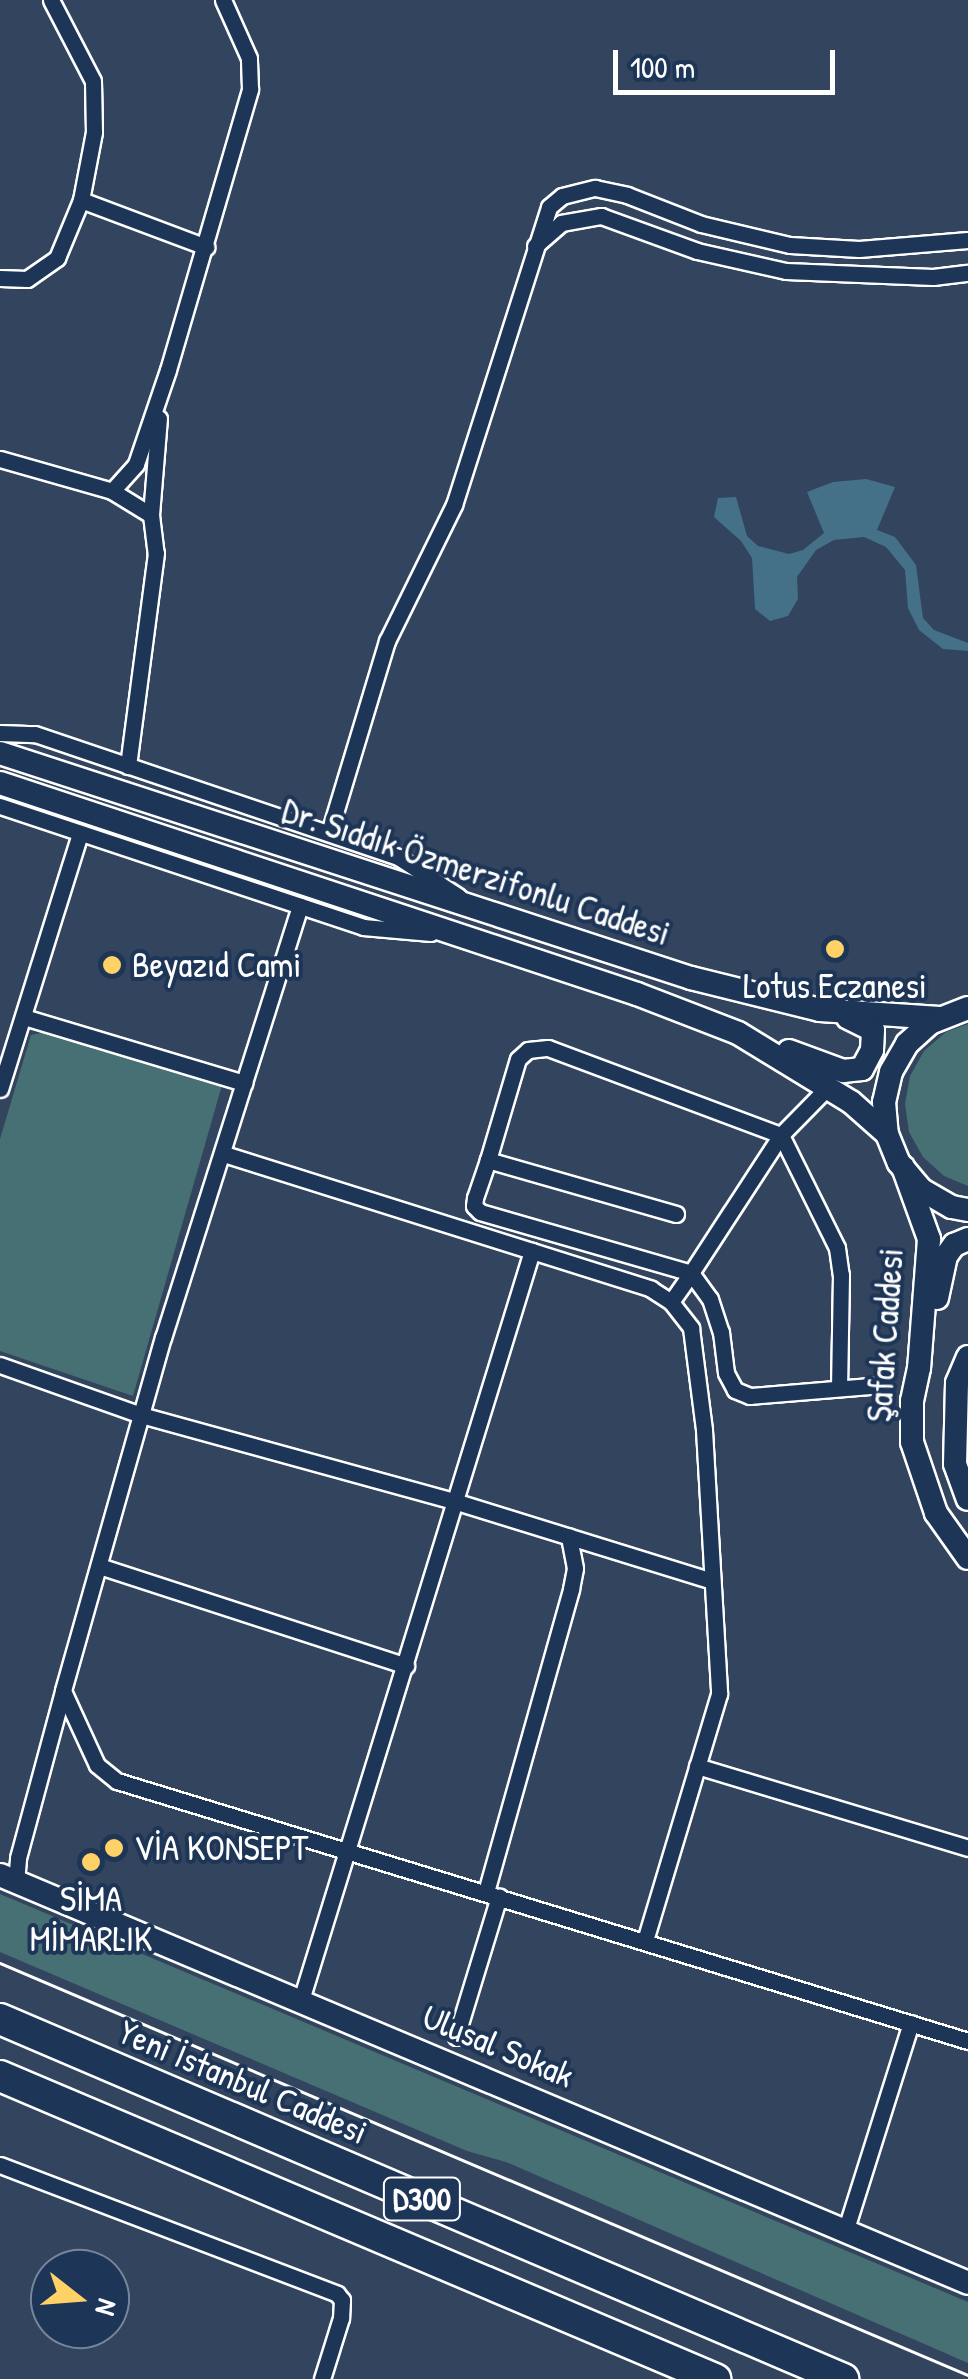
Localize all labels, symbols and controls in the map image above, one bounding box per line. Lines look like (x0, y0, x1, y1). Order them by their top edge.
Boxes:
scale bar (618, 30, 840, 92)
text: 100 m (630, 47, 695, 87)
street label: Dr. Sıddık Özmerzifonlu Caddesi (277, 789, 675, 955)
marker: Lotus Eczanesi (824, 938, 846, 960)
place label: Beyazıd Cami (132, 944, 301, 986)
marker: Beyazıd Cami (101, 954, 123, 976)
place label: Lotus Eczanesi (743, 965, 927, 1007)
street label: Şafak Caddesi (858, 1247, 912, 1423)
place label: VİA KONSEPT (134, 1827, 308, 1869)
marker: VİA KONSEPT (103, 1837, 125, 1859)
marker: SİMA MİMARLIK (80, 1851, 102, 1873)
place label: SİMA MİMARLIK (30, 1878, 152, 1960)
street label: Ulusal Sokak (416, 1995, 580, 2097)
street label: Yeni İstanbul Caddesi (113, 2011, 373, 2153)
road number: D300 (382, 2172, 462, 2226)
north arrow (30, 2249, 130, 2349)
text: N (86, 2295, 127, 2320)

